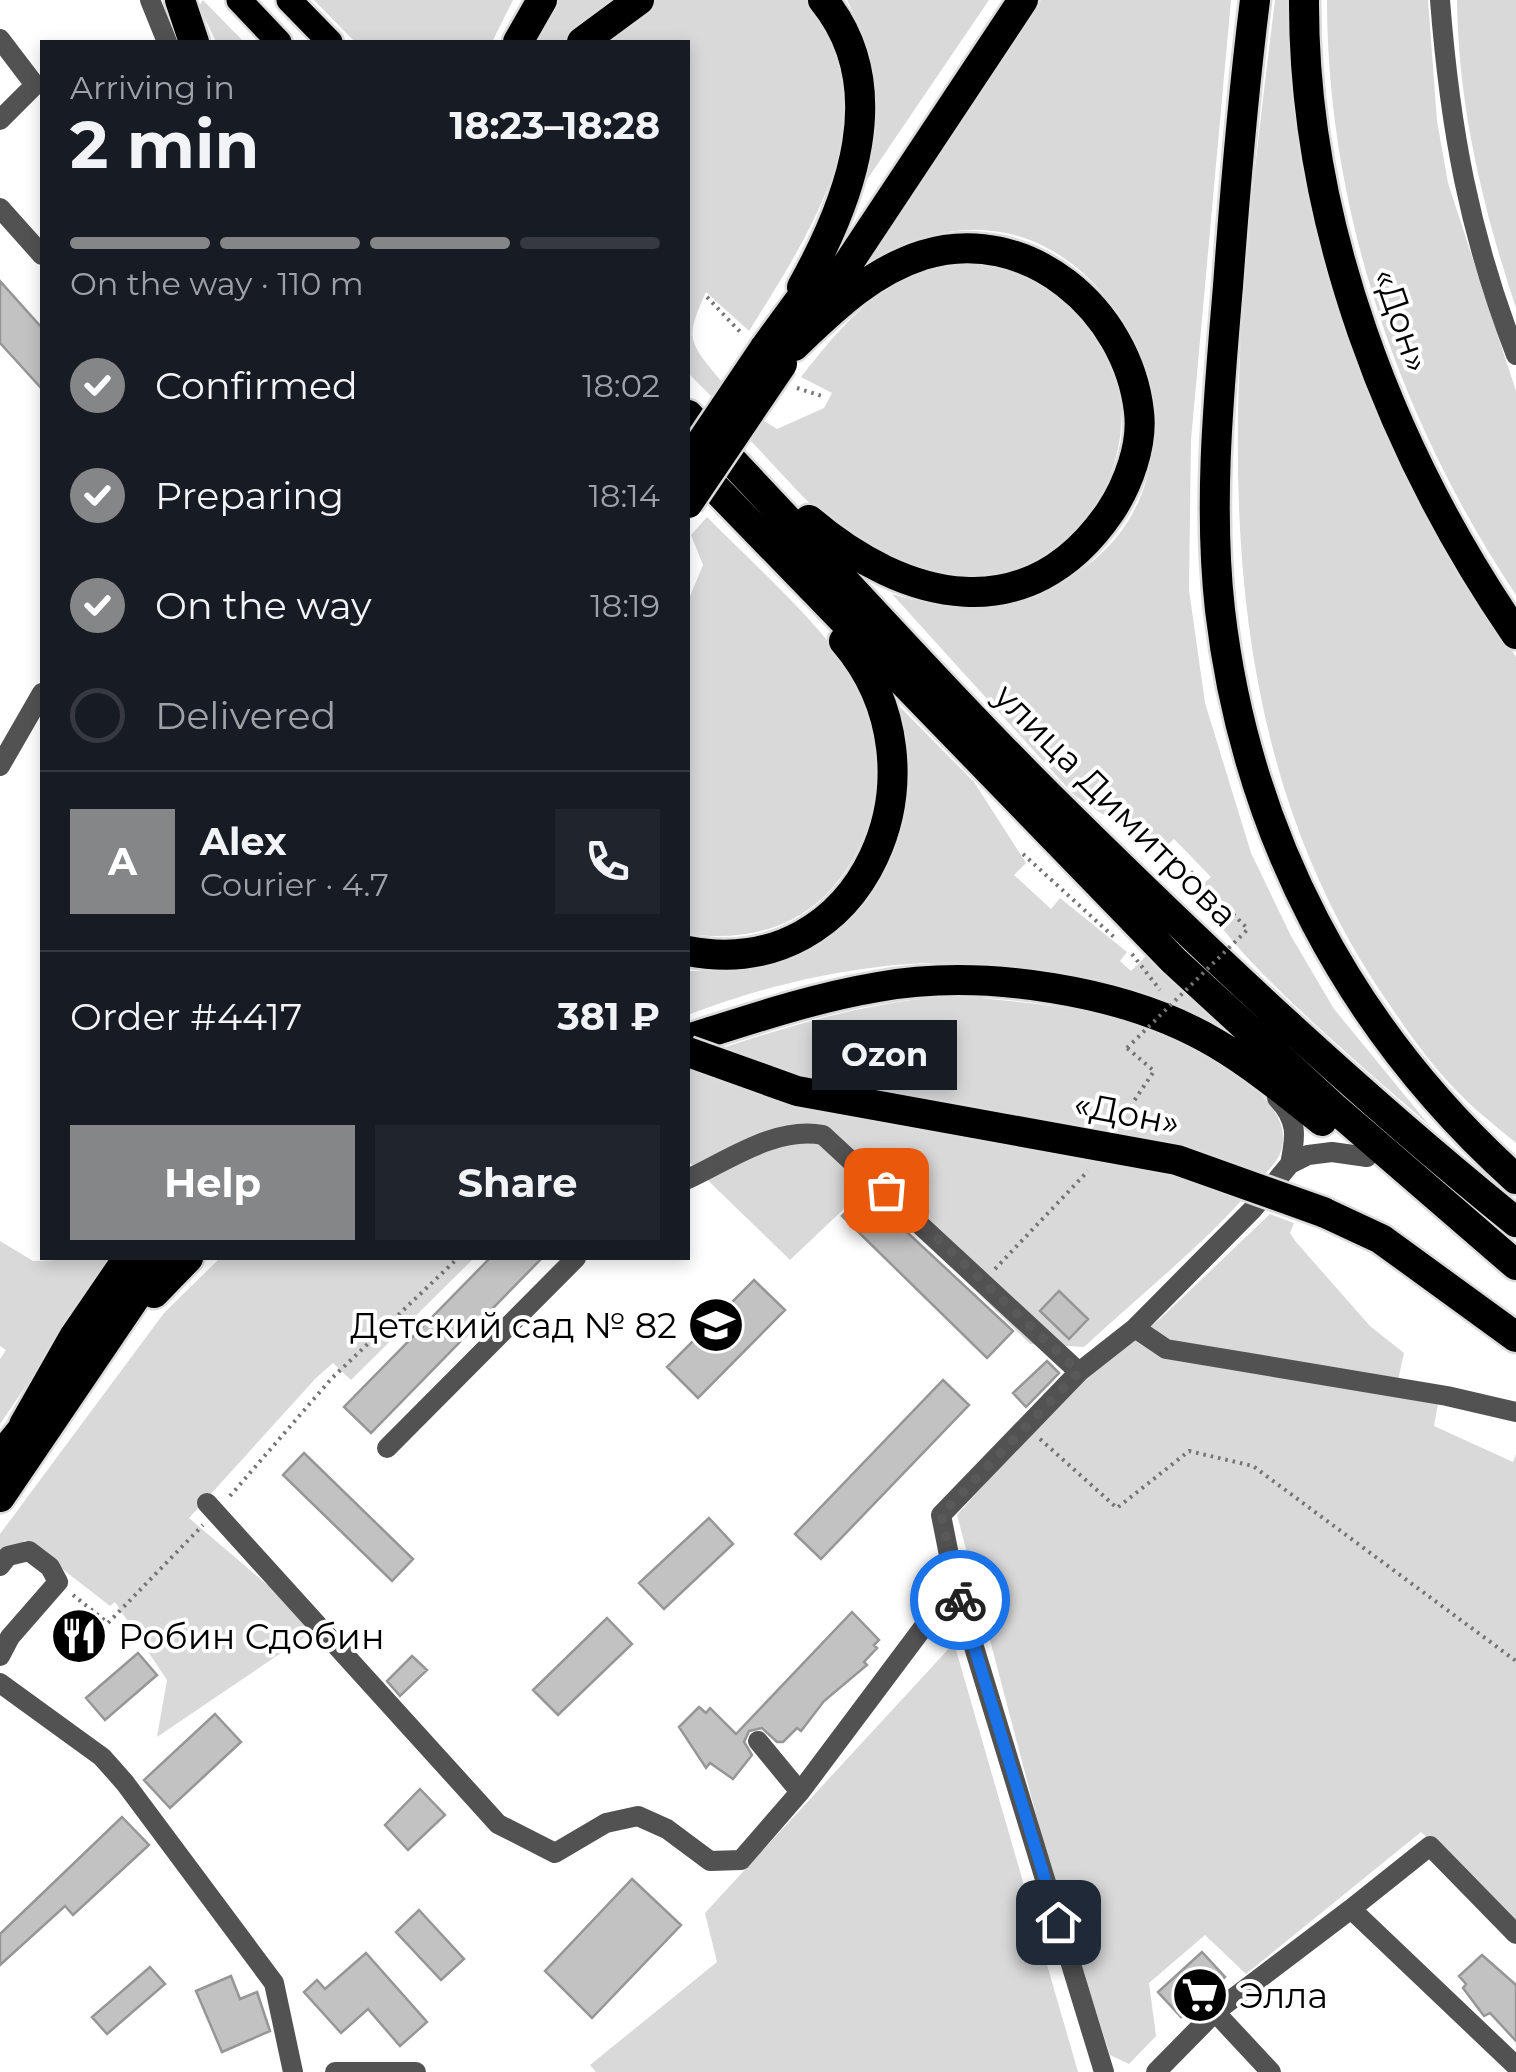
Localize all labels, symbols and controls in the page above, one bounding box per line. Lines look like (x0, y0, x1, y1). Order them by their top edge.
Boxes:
text: Arriving in (70, 68, 235, 107)
text: 18:23–18:28 (450, 102, 660, 149)
text: 2 min (70, 105, 259, 184)
street label: «Дон» (1364, 263, 1440, 377)
text: On the way · 110 m (70, 264, 364, 303)
icon: check (70, 358, 125, 413)
text: Confirmed (155, 362, 358, 409)
text: 18:02 (582, 366, 660, 405)
icon: check (70, 468, 125, 523)
text: Preparing (155, 472, 344, 519)
text: 18:14 (589, 476, 660, 515)
icon: check (70, 578, 125, 633)
text: On the way (155, 582, 372, 629)
text: 18:19 (590, 586, 660, 625)
street label: улица Димитрова (985, 674, 1247, 936)
text: Delivered (155, 692, 336, 739)
button: phone (555, 809, 660, 914)
text: Alex (200, 818, 287, 865)
text: A (108, 838, 137, 885)
text: Courier · 4.7 (200, 865, 389, 904)
text: Order #4417 (70, 993, 302, 1040)
text: 381 ₽ (557, 993, 660, 1040)
callout: Ozon (814, 1020, 958, 1090)
text: Ozon (841, 1035, 928, 1074)
street label: «Дон» (1071, 1082, 1183, 1144)
button: Help (70, 1125, 355, 1240)
button: Share (375, 1125, 660, 1240)
pin (844, 1148, 929, 1233)
icon: bag (859, 1163, 914, 1218)
school or university icon: Детский сад № 82 (686, 1295, 746, 1355)
place label: Детский сад № 82 (350, 1304, 677, 1347)
courier (910, 1550, 1010, 1650)
icon: bike (933, 1573, 988, 1628)
restaurant icon: Робин Сдобин (49, 1606, 109, 1666)
place label: Робин Сдобин (118, 1615, 385, 1658)
pin (1016, 1880, 1101, 1965)
icon: home (1031, 1895, 1086, 1950)
supermarket icon: Элла (1170, 1965, 1230, 2025)
place label: Элла (1239, 1974, 1328, 2017)

